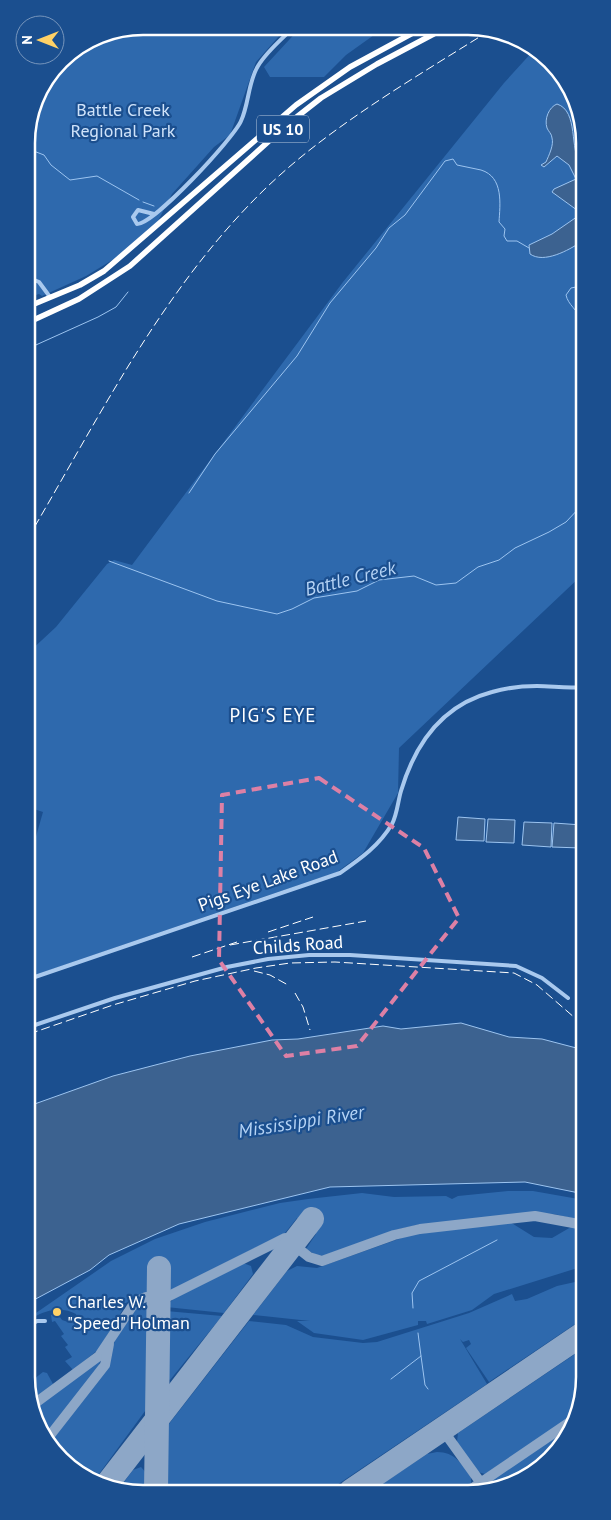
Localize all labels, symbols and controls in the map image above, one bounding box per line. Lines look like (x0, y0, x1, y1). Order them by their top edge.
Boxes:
north arrow (15, 15, 65, 65)
text: N (18, 35, 36, 45)
park label: Battle Creek Regional Park (71, 98, 176, 142)
road number: US 10 (257, 116, 309, 142)
water label: Battle Creek (302, 555, 399, 601)
district label: PIG'S EYE (229, 703, 317, 727)
street label: Pigs Eye Lake Road (195, 845, 341, 916)
street label: Childs Road (252, 930, 344, 959)
water label: Mississippi River (236, 1099, 367, 1143)
place label: Charles W. "Speed" Holman (67, 1290, 190, 1334)
marker: Charles W. "Speed" Holman (51, 1306, 63, 1318)

